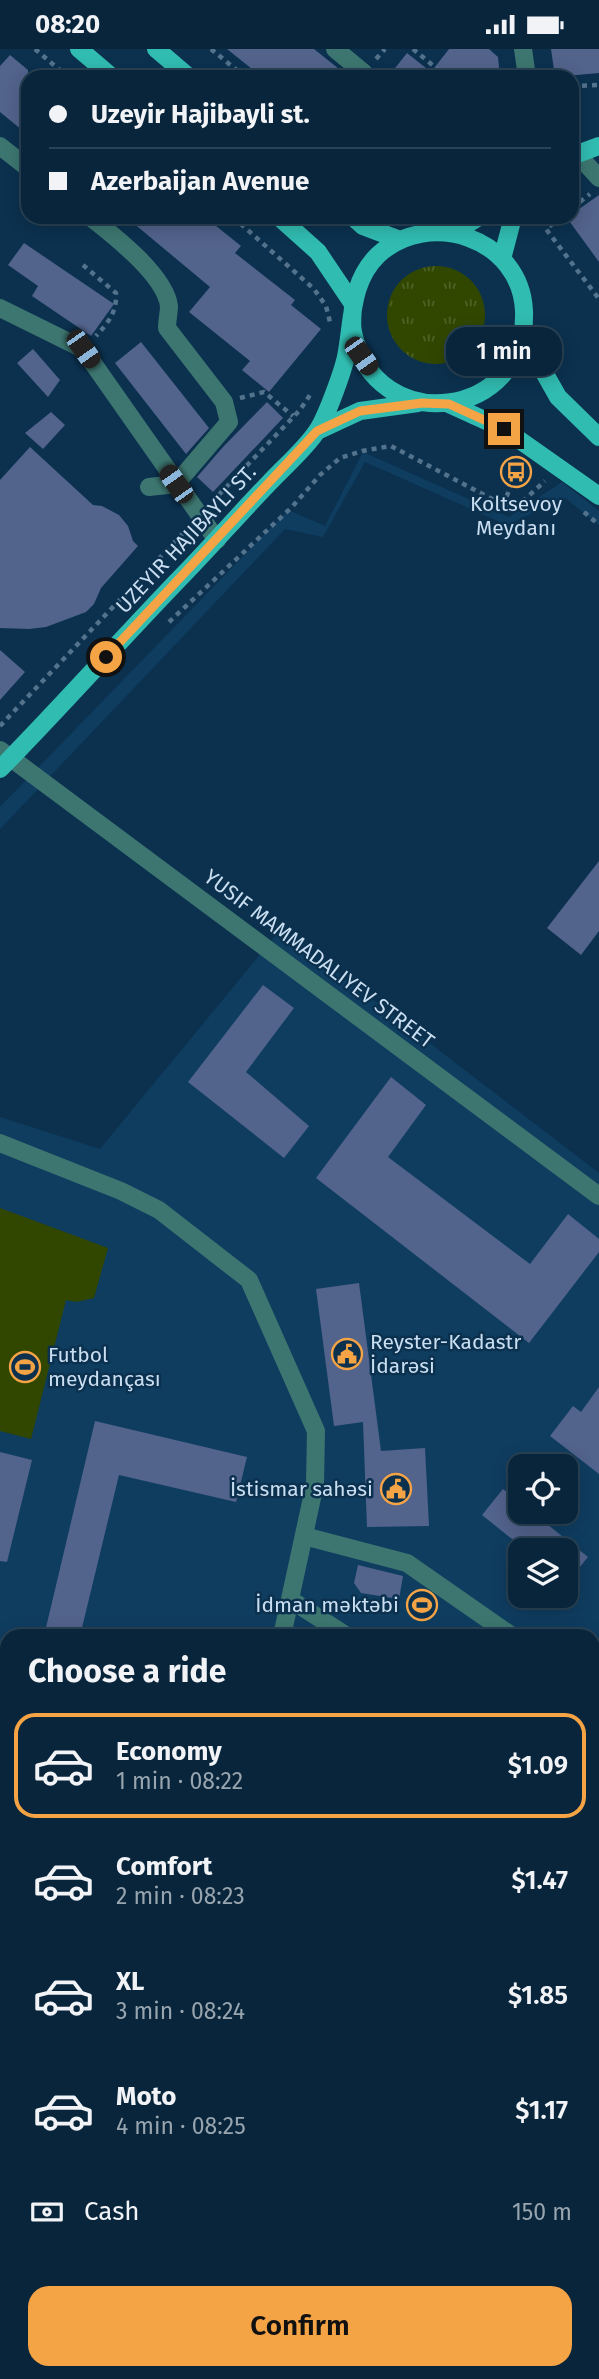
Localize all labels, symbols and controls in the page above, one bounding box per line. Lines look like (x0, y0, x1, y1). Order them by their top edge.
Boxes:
text: 08:20 (35, 9, 100, 40)
text: Uzeyir Hajibayli st. (91, 99, 310, 130)
text: Azerbaijan Avenue (91, 166, 309, 197)
car (63, 326, 104, 372)
callout: 1 min (446, 327, 562, 377)
car (341, 333, 382, 379)
text: 1 min (476, 337, 532, 365)
route end (488, 413, 520, 445)
bus stop icon: Koltsevoy Meydanı (499, 455, 533, 489)
street label: UZEYIR HAJIBAYLI ST. (110, 459, 262, 619)
car (156, 461, 197, 507)
place label: Koltsevoy Meydanı (470, 491, 563, 541)
route start (90, 641, 122, 673)
street label: YUSIF MAMMADALIYEV STREET (199, 864, 439, 1054)
place label: Reyster-Kadastr İdarəsi (370, 1329, 521, 1379)
public building icon: Reyster-Kadastr İdarəsi (330, 1337, 364, 1371)
place label: Futbol meydançası (48, 1342, 161, 1392)
sports icon: Futbol meydançası (8, 1350, 42, 1384)
map controls (508, 1454, 578, 1608)
button: locate (508, 1454, 578, 1524)
public building icon: İstismar sahəsi (379, 1472, 413, 1506)
place label: İstismar sahəsi (230, 1476, 373, 1502)
button: layers (508, 1538, 578, 1608)
sports icon: İdman məktəbi (405, 1588, 439, 1622)
place label: İdman məktəbi (255, 1592, 399, 1618)
text: Choose a ride (28, 1652, 226, 1690)
icon: car (32, 1734, 95, 1797)
text: Economy (116, 1736, 222, 1767)
text: $1.09 (508, 1750, 568, 1781)
text: 1 min · 08:22 (116, 1767, 243, 1795)
icon: car (32, 1849, 95, 1912)
text: Comfort (116, 1851, 212, 1882)
text: $1.47 (511, 1865, 568, 1896)
text: 2 min · 08:23 (116, 1882, 245, 1910)
icon: car (32, 1964, 95, 2027)
text: XL (116, 1966, 144, 1997)
text: $1.85 (508, 1980, 568, 2011)
text: 3 min · 08:24 (116, 1997, 245, 2025)
icon: car (32, 2079, 95, 2142)
text: Moto (116, 2081, 176, 2112)
text: $1.17 (515, 2095, 568, 2126)
text: 4 min · 08:25 (116, 2112, 246, 2140)
icon: cash (28, 2193, 66, 2231)
text: Cash (84, 2196, 140, 2227)
text: 150 m (512, 2198, 572, 2226)
button: Confirm (28, 2286, 572, 2366)

